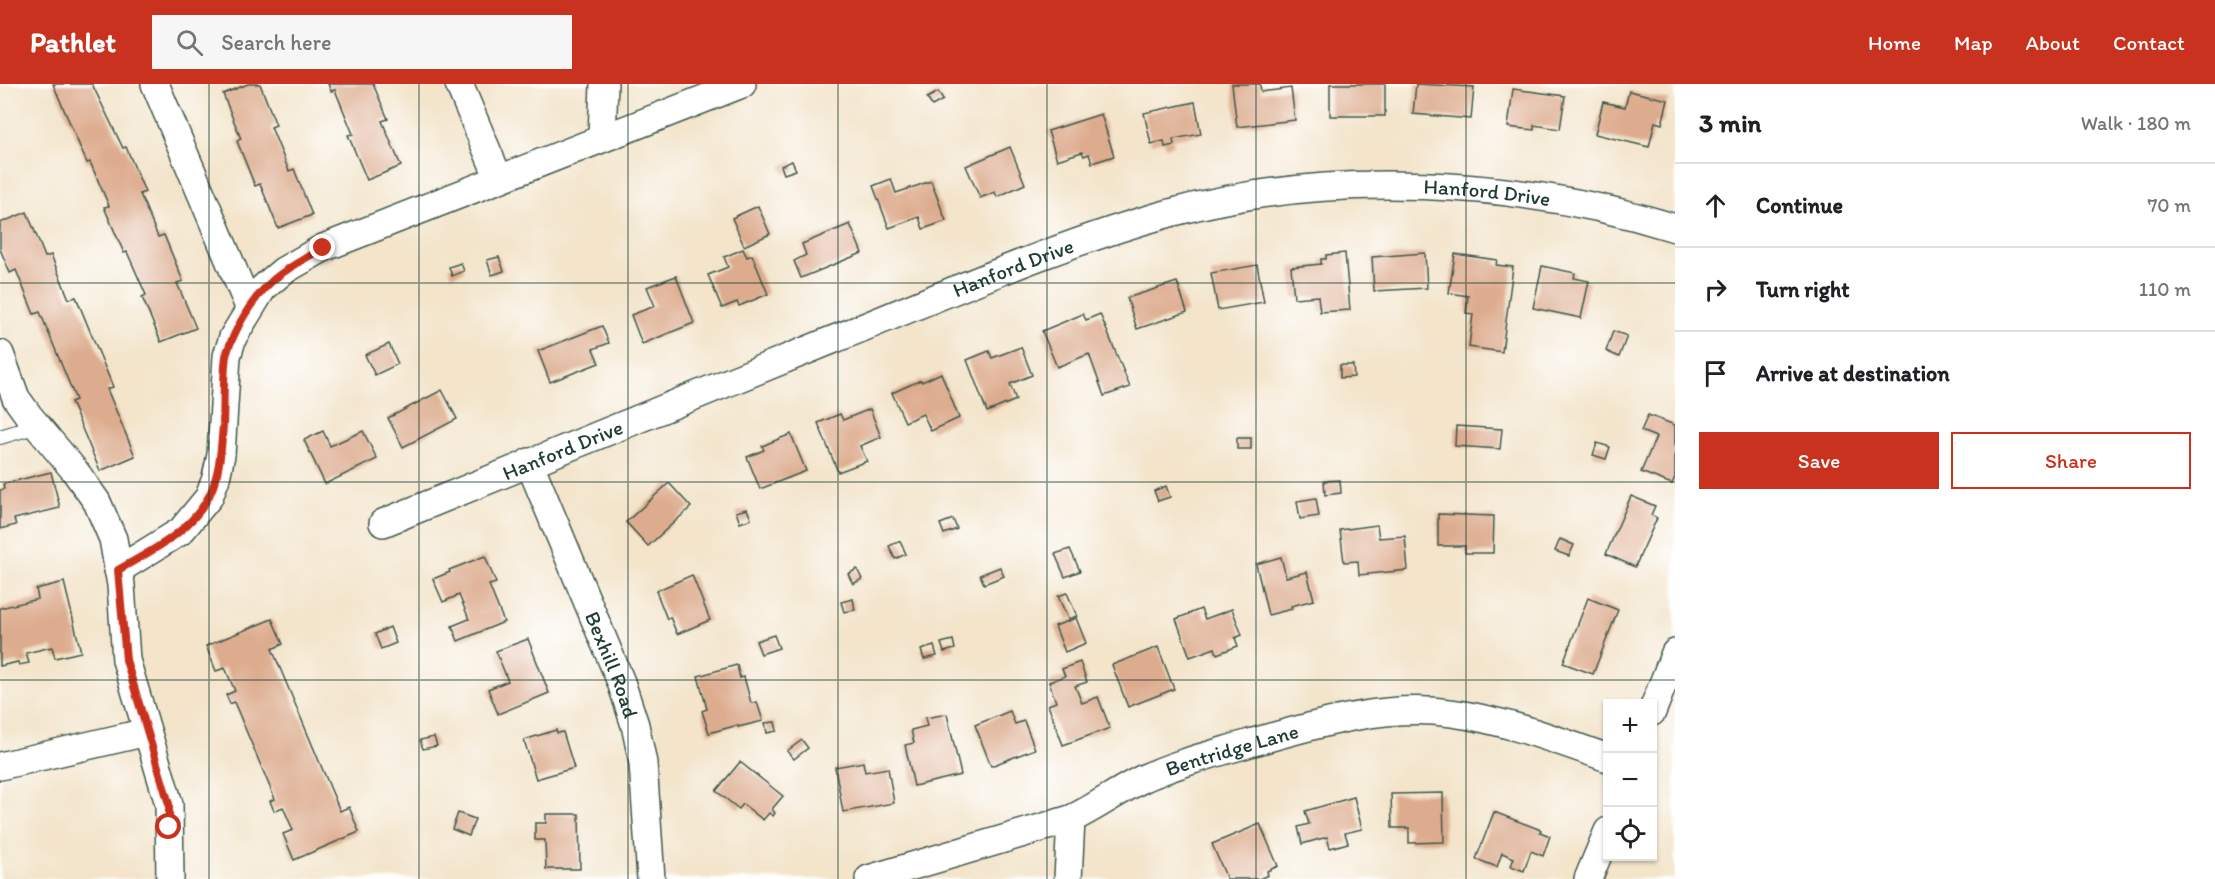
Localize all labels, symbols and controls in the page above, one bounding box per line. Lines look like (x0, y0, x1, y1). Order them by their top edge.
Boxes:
search box (152, 15, 572, 69)
text: Pathlet (30, 25, 116, 59)
icon: search (173, 26, 206, 59)
text: Search here (221, 29, 331, 56)
text: Home (1868, 30, 1921, 55)
text: Map (1954, 30, 1993, 55)
text: About (2026, 30, 2080, 55)
text: Contact (2113, 30, 2185, 55)
text: 3 min (1699, 107, 1761, 139)
text: Walk · 180 m (2081, 111, 2191, 135)
street label: Hanford Drive (1423, 173, 1552, 211)
icon: ahead (1699, 189, 1732, 222)
text: Continue (1756, 192, 1843, 219)
text: 70 m (2147, 193, 2191, 217)
street label: Hanford Drive (949, 232, 1077, 302)
route end (309, 234, 335, 260)
icon: right (1699, 273, 1732, 306)
text: Turn right (1756, 276, 1850, 303)
text: 110 m (2139, 277, 2191, 301)
icon: arrive (1699, 357, 1732, 390)
text: Arrive at destination (1756, 360, 1950, 387)
street label: Hanford Drive (499, 414, 626, 485)
button: Save (1699, 432, 1939, 489)
button: Share (1951, 432, 2191, 489)
street label: Bexhill Road (580, 607, 644, 721)
map controls (1603, 699, 1657, 861)
button: + (1603, 699, 1657, 753)
street label: Bentridge Lane (1162, 718, 1301, 781)
button: − (1603, 753, 1657, 807)
button: locate (1603, 807, 1657, 861)
route start (155, 813, 181, 839)

